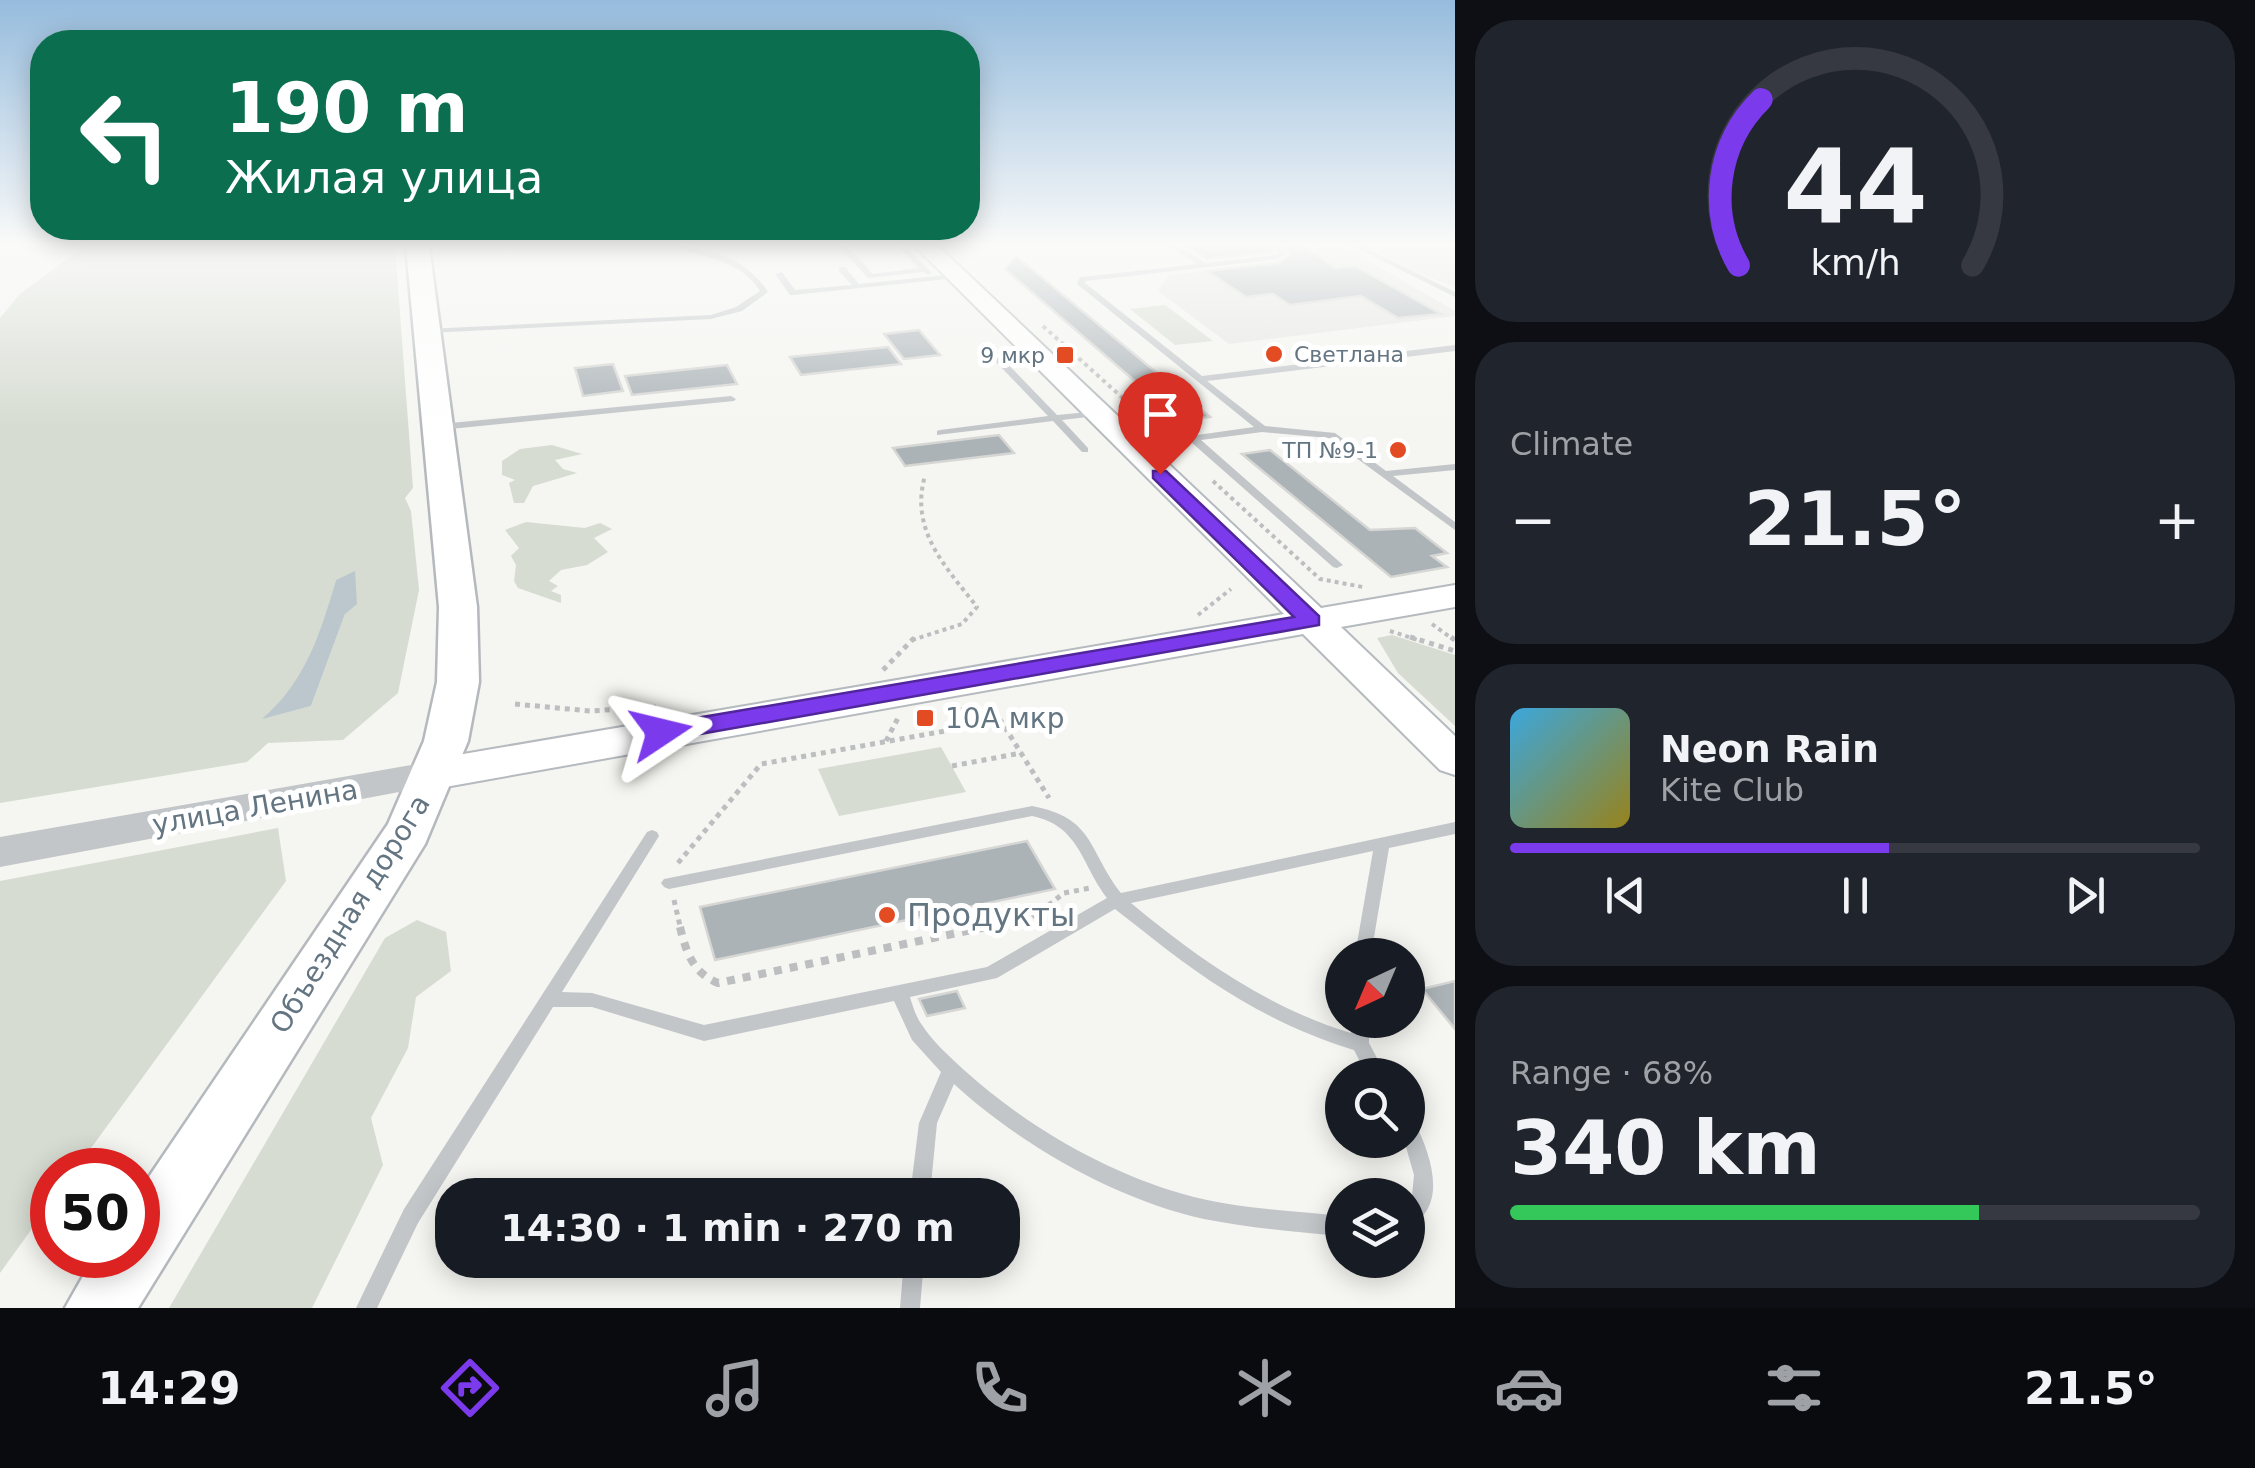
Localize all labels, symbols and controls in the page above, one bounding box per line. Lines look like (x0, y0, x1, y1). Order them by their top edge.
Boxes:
text: 190 m (225, 67, 468, 149)
icon: left (60, 70, 190, 200)
text: 44 (1783, 126, 1927, 248)
text: Жилая улица (225, 151, 543, 204)
text: km/h (1810, 242, 1900, 283)
place label: Светлана (1294, 342, 1404, 367)
place label: 9 мкр (980, 343, 1045, 368)
marker: Светлана (1263, 343, 1285, 365)
marker: 9 мкр (1054, 344, 1076, 366)
pin (1118, 372, 1203, 475)
icon: arrive (1133, 387, 1188, 442)
text: Climate (1510, 425, 1633, 463)
place label: ТП №9-1 (1281, 438, 1378, 463)
marker: ТП №9-1 (1387, 439, 1409, 461)
text: 21.5° (1744, 475, 1966, 563)
text: − (1510, 488, 1556, 552)
text: + (2154, 488, 2200, 552)
position arrow (609, 680, 713, 784)
place label: 10А мкр (945, 702, 1065, 735)
marker: 10А мкр (914, 707, 936, 729)
text: Neon Rain (1660, 727, 1879, 771)
text: Kite Club (1660, 771, 1804, 809)
street label: улица Ленина (150, 773, 360, 841)
street label: Объездная дорога (263, 789, 437, 1039)
icon: previous (1598, 868, 1653, 923)
icon: pause (1828, 868, 1883, 923)
icon: next (2058, 868, 2113, 923)
place label: Продукты (907, 896, 1075, 934)
marker: Продукты (876, 904, 898, 926)
north arrow (1325, 938, 1425, 1038)
map controls (1325, 938, 1425, 1278)
text: Range · 68% (1510, 1054, 1713, 1092)
button: search (1325, 1058, 1425, 1158)
text: 340 km (1510, 1104, 1821, 1192)
speed limit sign: 50 (30, 1148, 160, 1278)
button: layers (1325, 1178, 1425, 1278)
text: 14:30 · 1 min · 270 m (500, 1206, 955, 1250)
icon: directions (435, 1353, 505, 1423)
icon: music (700, 1353, 770, 1423)
icon: phone (965, 1353, 1035, 1423)
icon: climate (1230, 1353, 1300, 1423)
icon: car (1494, 1353, 1564, 1423)
icon: filters (1759, 1353, 1829, 1423)
text: 14:29 (97, 1362, 241, 1415)
text: 21.5° (2024, 1362, 2158, 1415)

